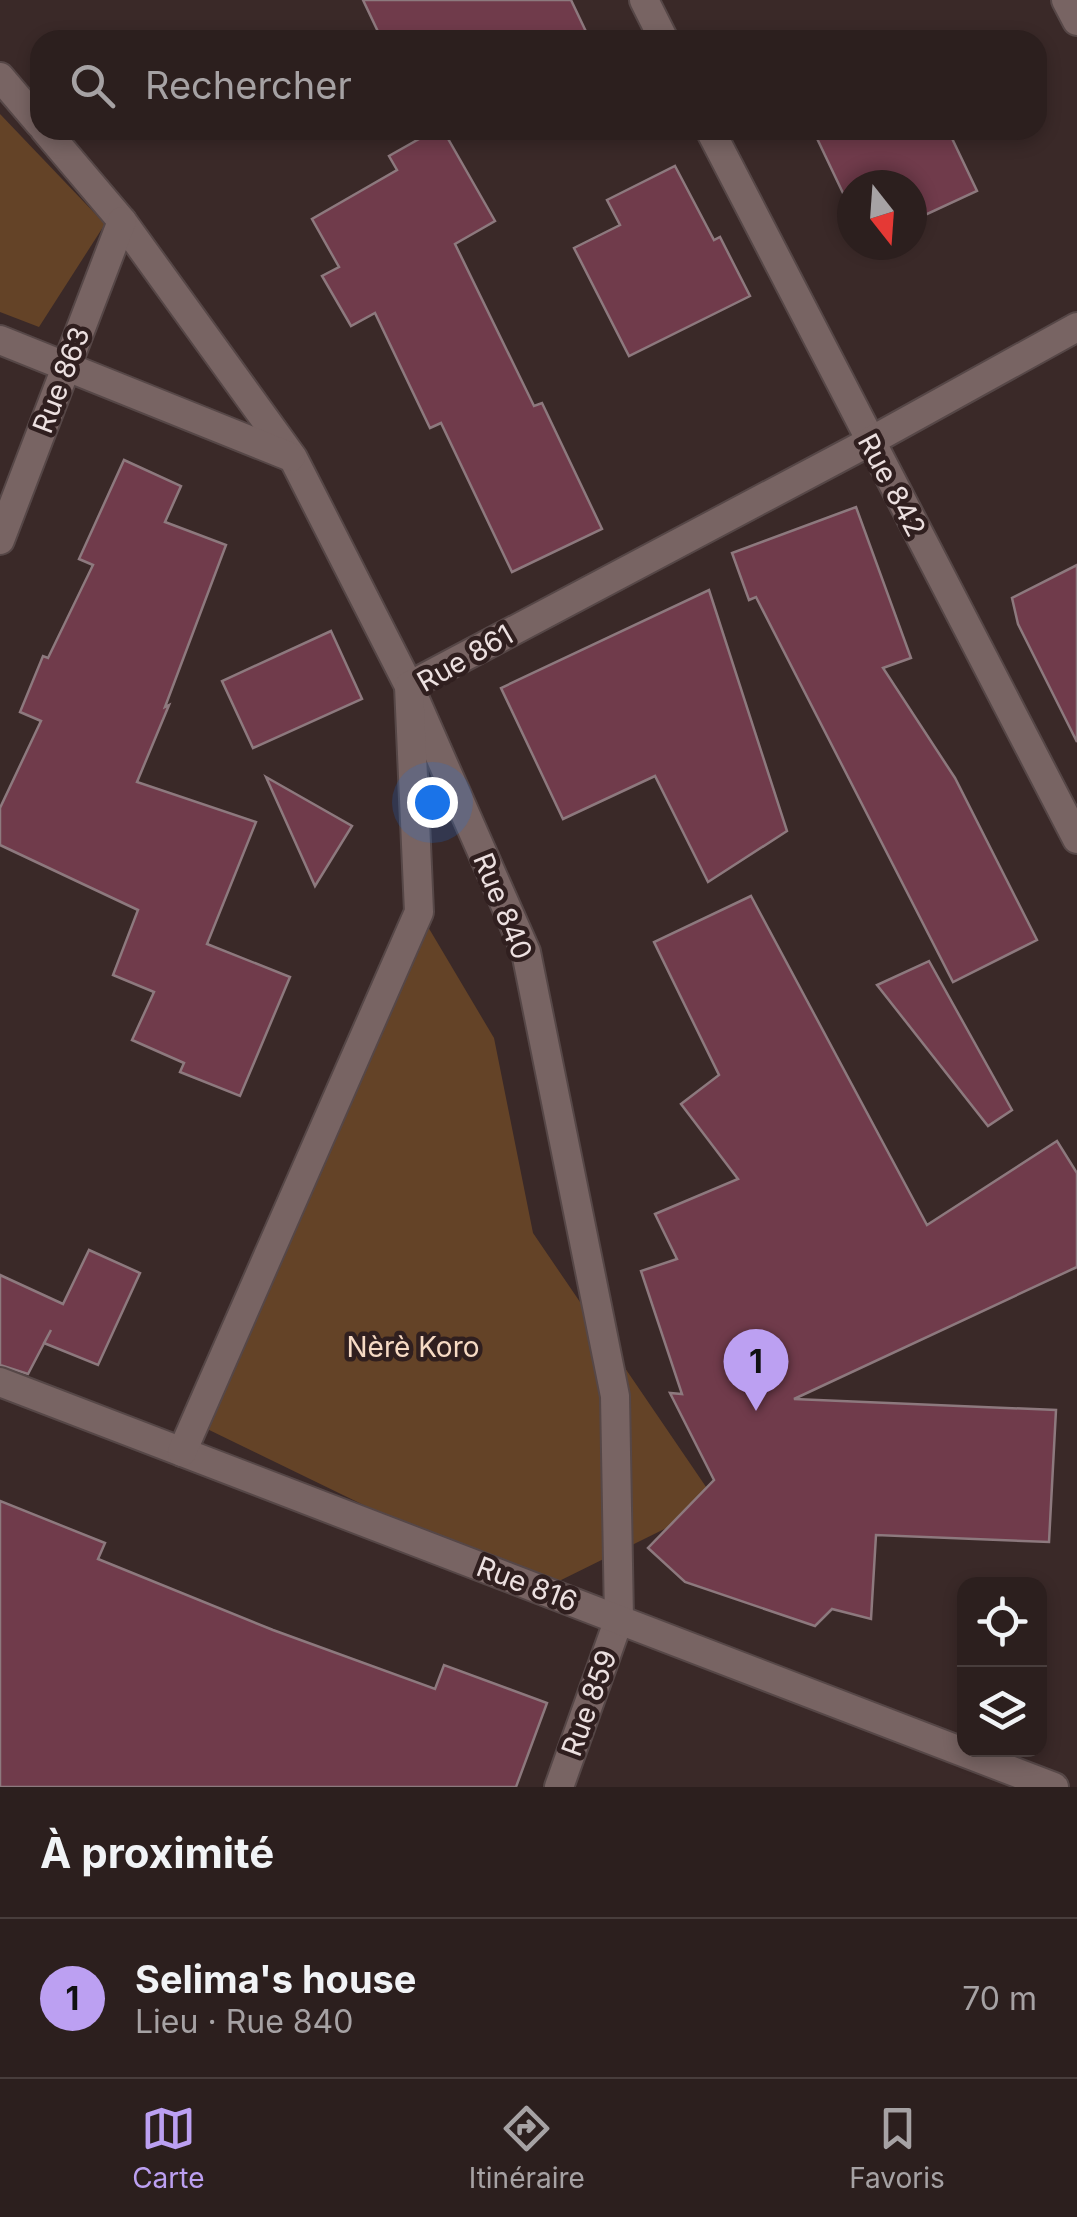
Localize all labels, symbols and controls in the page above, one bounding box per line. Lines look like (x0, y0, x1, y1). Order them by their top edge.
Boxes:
search box (30, 30, 1047, 140)
icon: search (65, 58, 120, 113)
text: Rechercher (145, 62, 352, 108)
north arrow (837, 170, 927, 260)
street label: Rue 863 (25, 322, 97, 438)
street label: Rue 842 (851, 428, 933, 542)
street label: Rue 861 (411, 617, 519, 699)
your location (407, 777, 458, 828)
street label: Rue 840 (466, 848, 540, 964)
pin: 1 (724, 1328, 788, 1411)
park label: Nèrè Koro (346, 1330, 480, 1364)
street label: Rue 816 (472, 1549, 582, 1619)
map controls (957, 1577, 1047, 1757)
button: locate (957, 1577, 1047, 1667)
street label: Rue 859 (554, 1645, 624, 1761)
button: layers (957, 1667, 1047, 1757)
text: À proximité (40, 1827, 274, 1878)
text: Selima's house (135, 1956, 416, 2002)
text: 1 (66, 1979, 79, 2018)
text: 70 m (962, 1979, 1037, 2018)
text: Lieu · Rue 840 (135, 2002, 353, 2041)
tab: Carte (132, 2101, 205, 2195)
tab: Itinéraire (469, 2101, 585, 2195)
tab: Favoris (849, 2101, 945, 2195)

